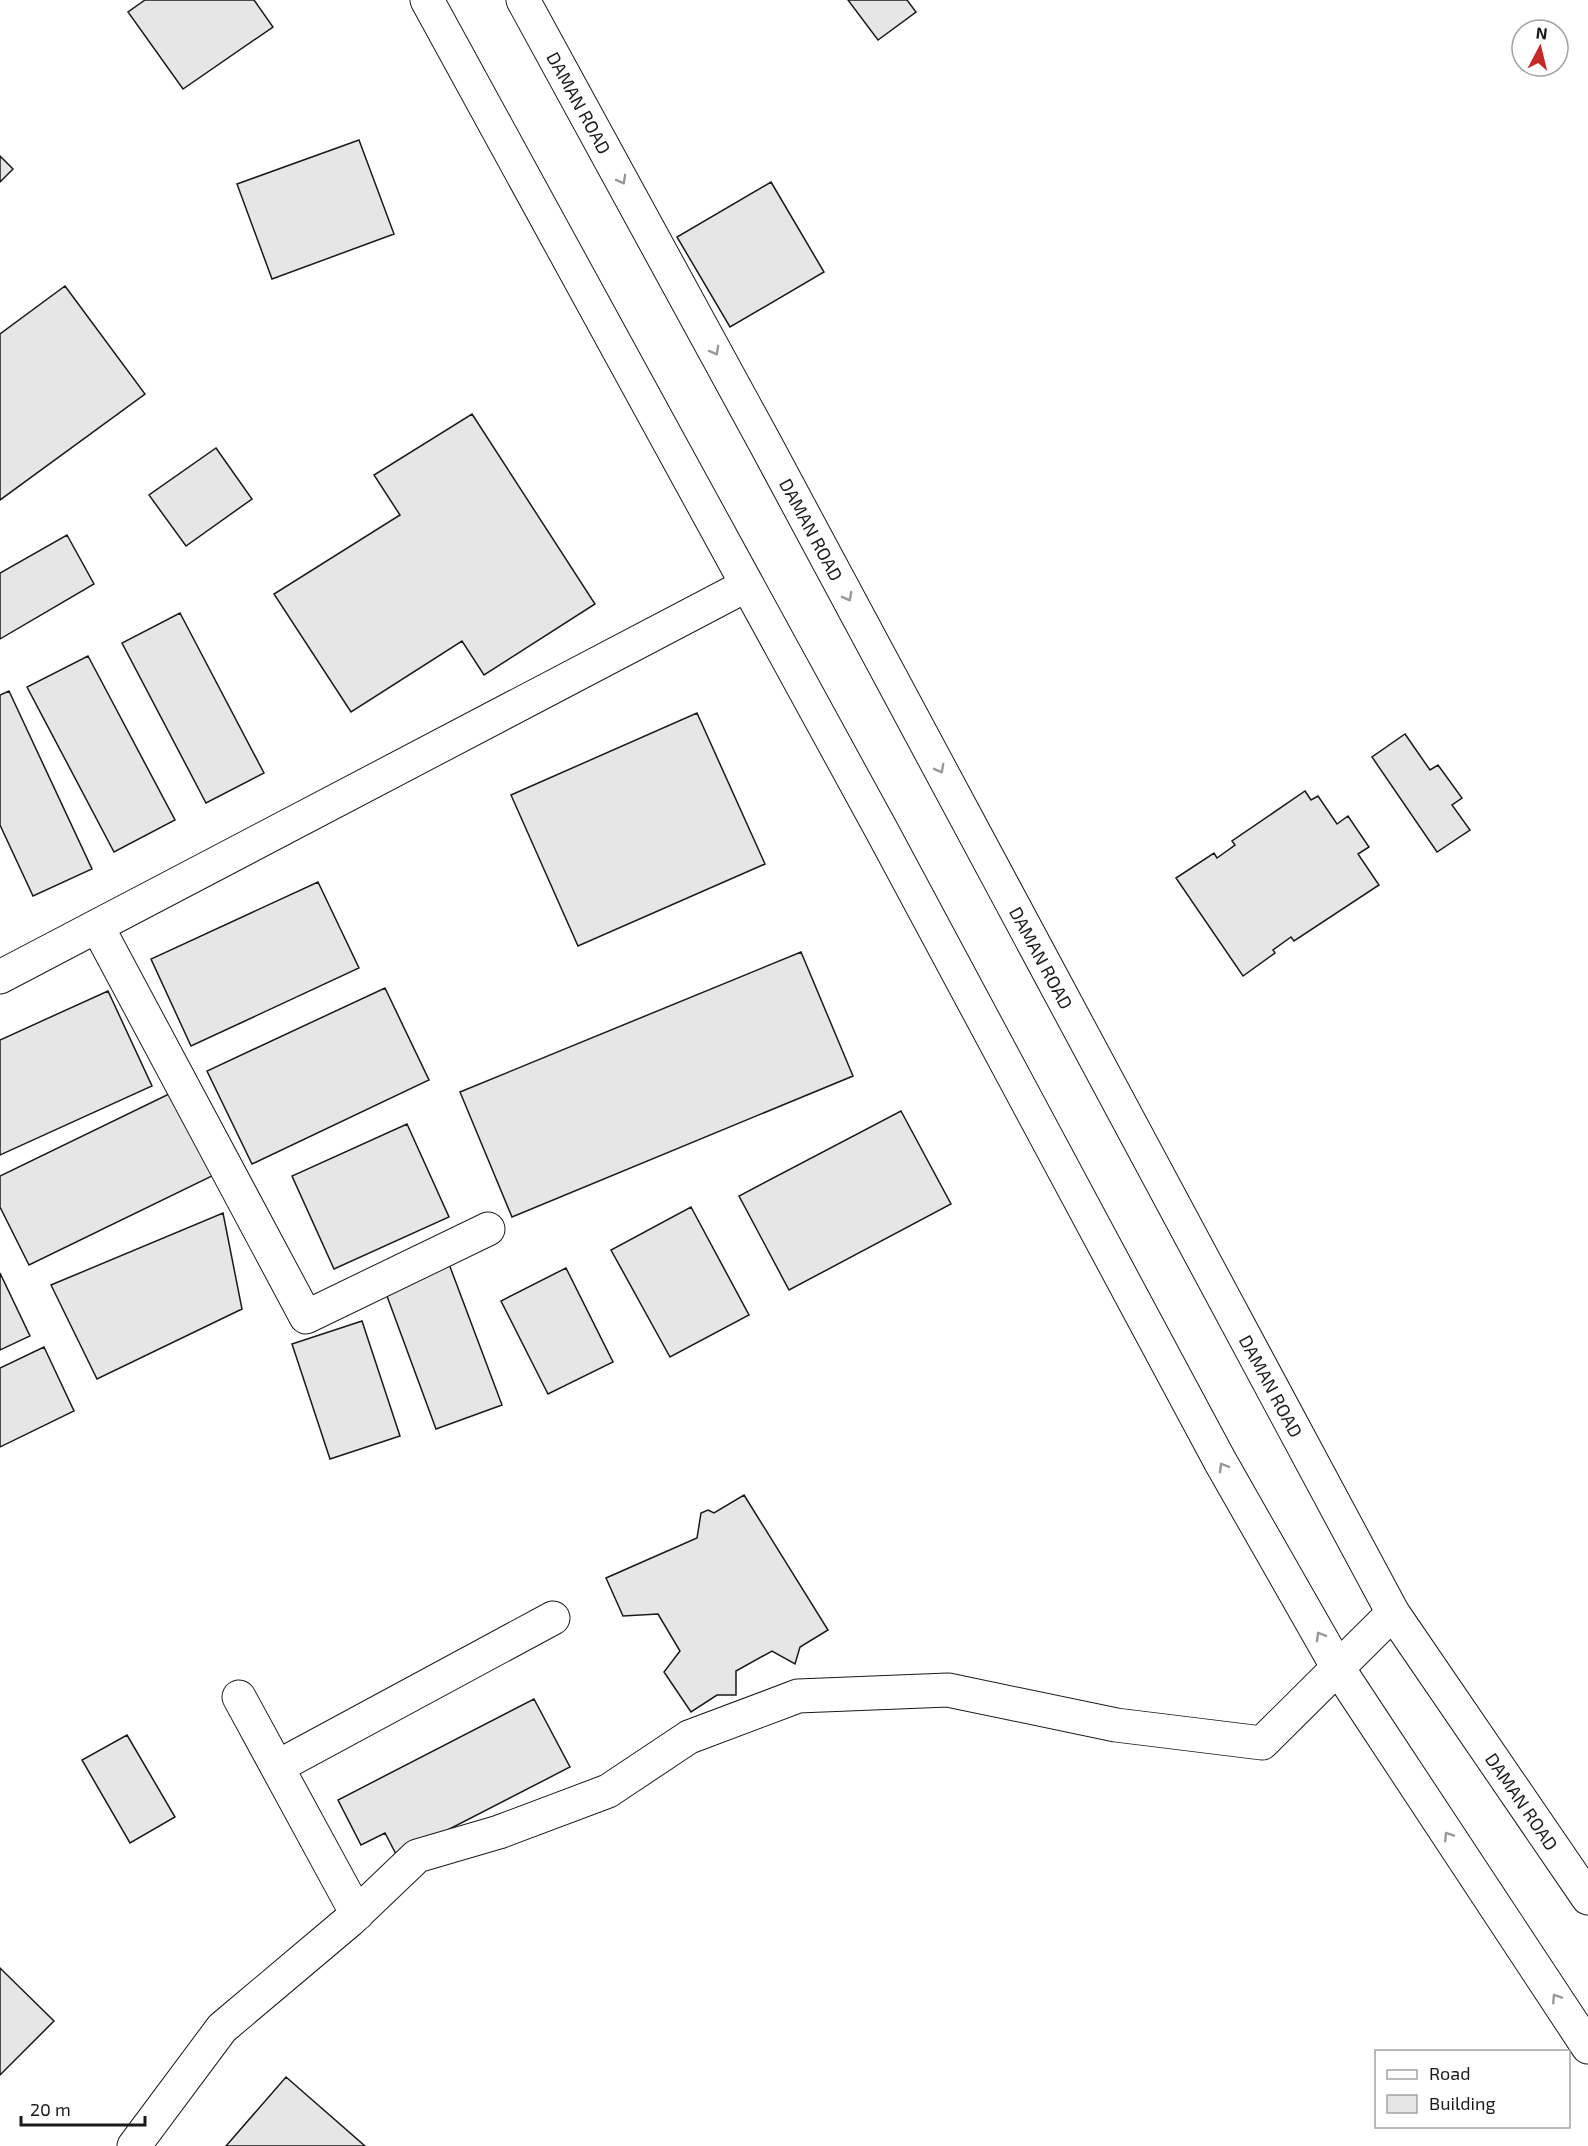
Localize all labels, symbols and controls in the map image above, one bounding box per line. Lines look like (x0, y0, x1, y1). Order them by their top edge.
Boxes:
north arrow (1510, 18, 1570, 78)
text: N (1535, 22, 1549, 43)
street label: DAMAN ROAD (542, 48, 616, 158)
one-way arrow (615, 174, 626, 184)
one-way arrow (708, 345, 719, 355)
street label: DAMAN ROAD (775, 475, 848, 585)
one-way arrow (841, 590, 852, 601)
one-way arrow (933, 762, 944, 773)
street label: DAMAN ROAD (1005, 903, 1078, 1013)
street label: DAMAN ROAD (1235, 1331, 1308, 1441)
one-way arrow (1219, 1463, 1230, 1473)
one-way arrow (1316, 1632, 1327, 1643)
street label: DAMAN ROAD (1481, 1749, 1563, 1854)
one-way arrow (1445, 1831, 1456, 1842)
one-way arrow (1552, 1994, 1563, 2005)
legend (1375, 2050, 1570, 2128)
text: Road (1429, 2062, 1470, 2084)
scale bar (21, 2089, 146, 2127)
text: Building (1429, 2092, 1496, 2114)
text: 20 m (30, 2098, 71, 2120)

